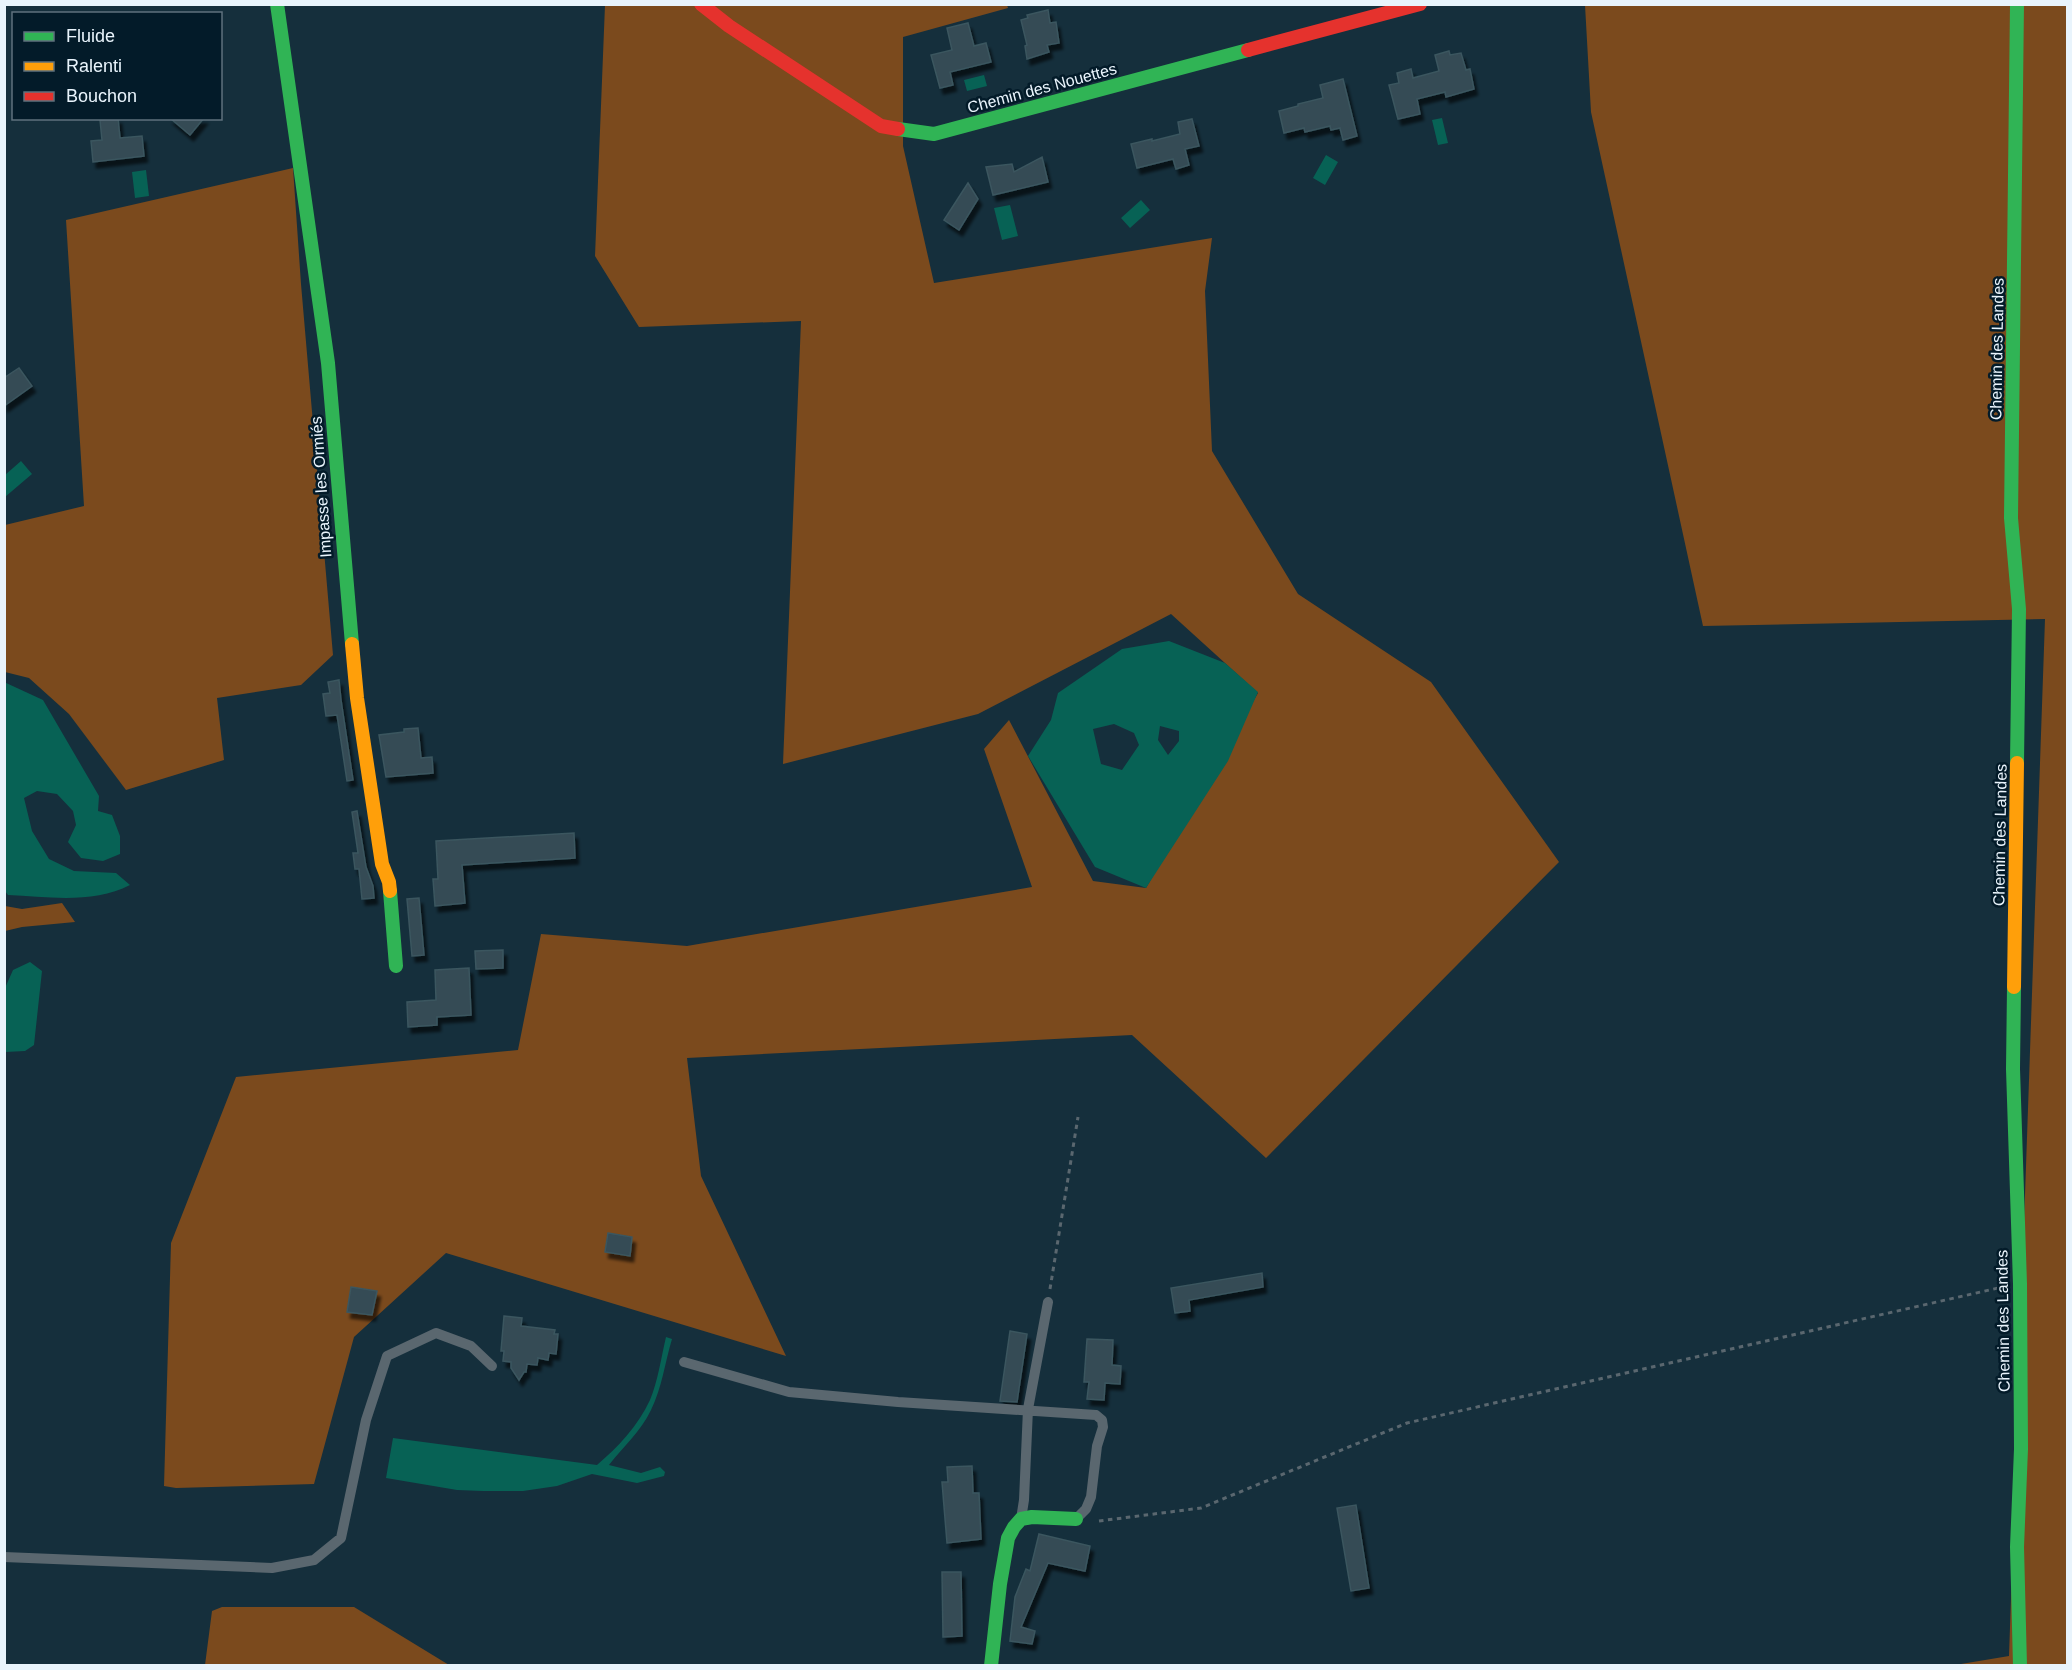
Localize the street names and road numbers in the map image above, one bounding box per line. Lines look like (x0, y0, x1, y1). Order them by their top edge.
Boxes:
street label: Chemin des Nouettes (965, 60, 1119, 116)
street label: Chemin des Landes (1987, 278, 2007, 420)
street label: Impasse les Ormiés (308, 416, 334, 558)
street label: Chemin des Landes (1990, 764, 2010, 906)
street label: Chemin des Landes (1993, 1250, 2013, 1392)

